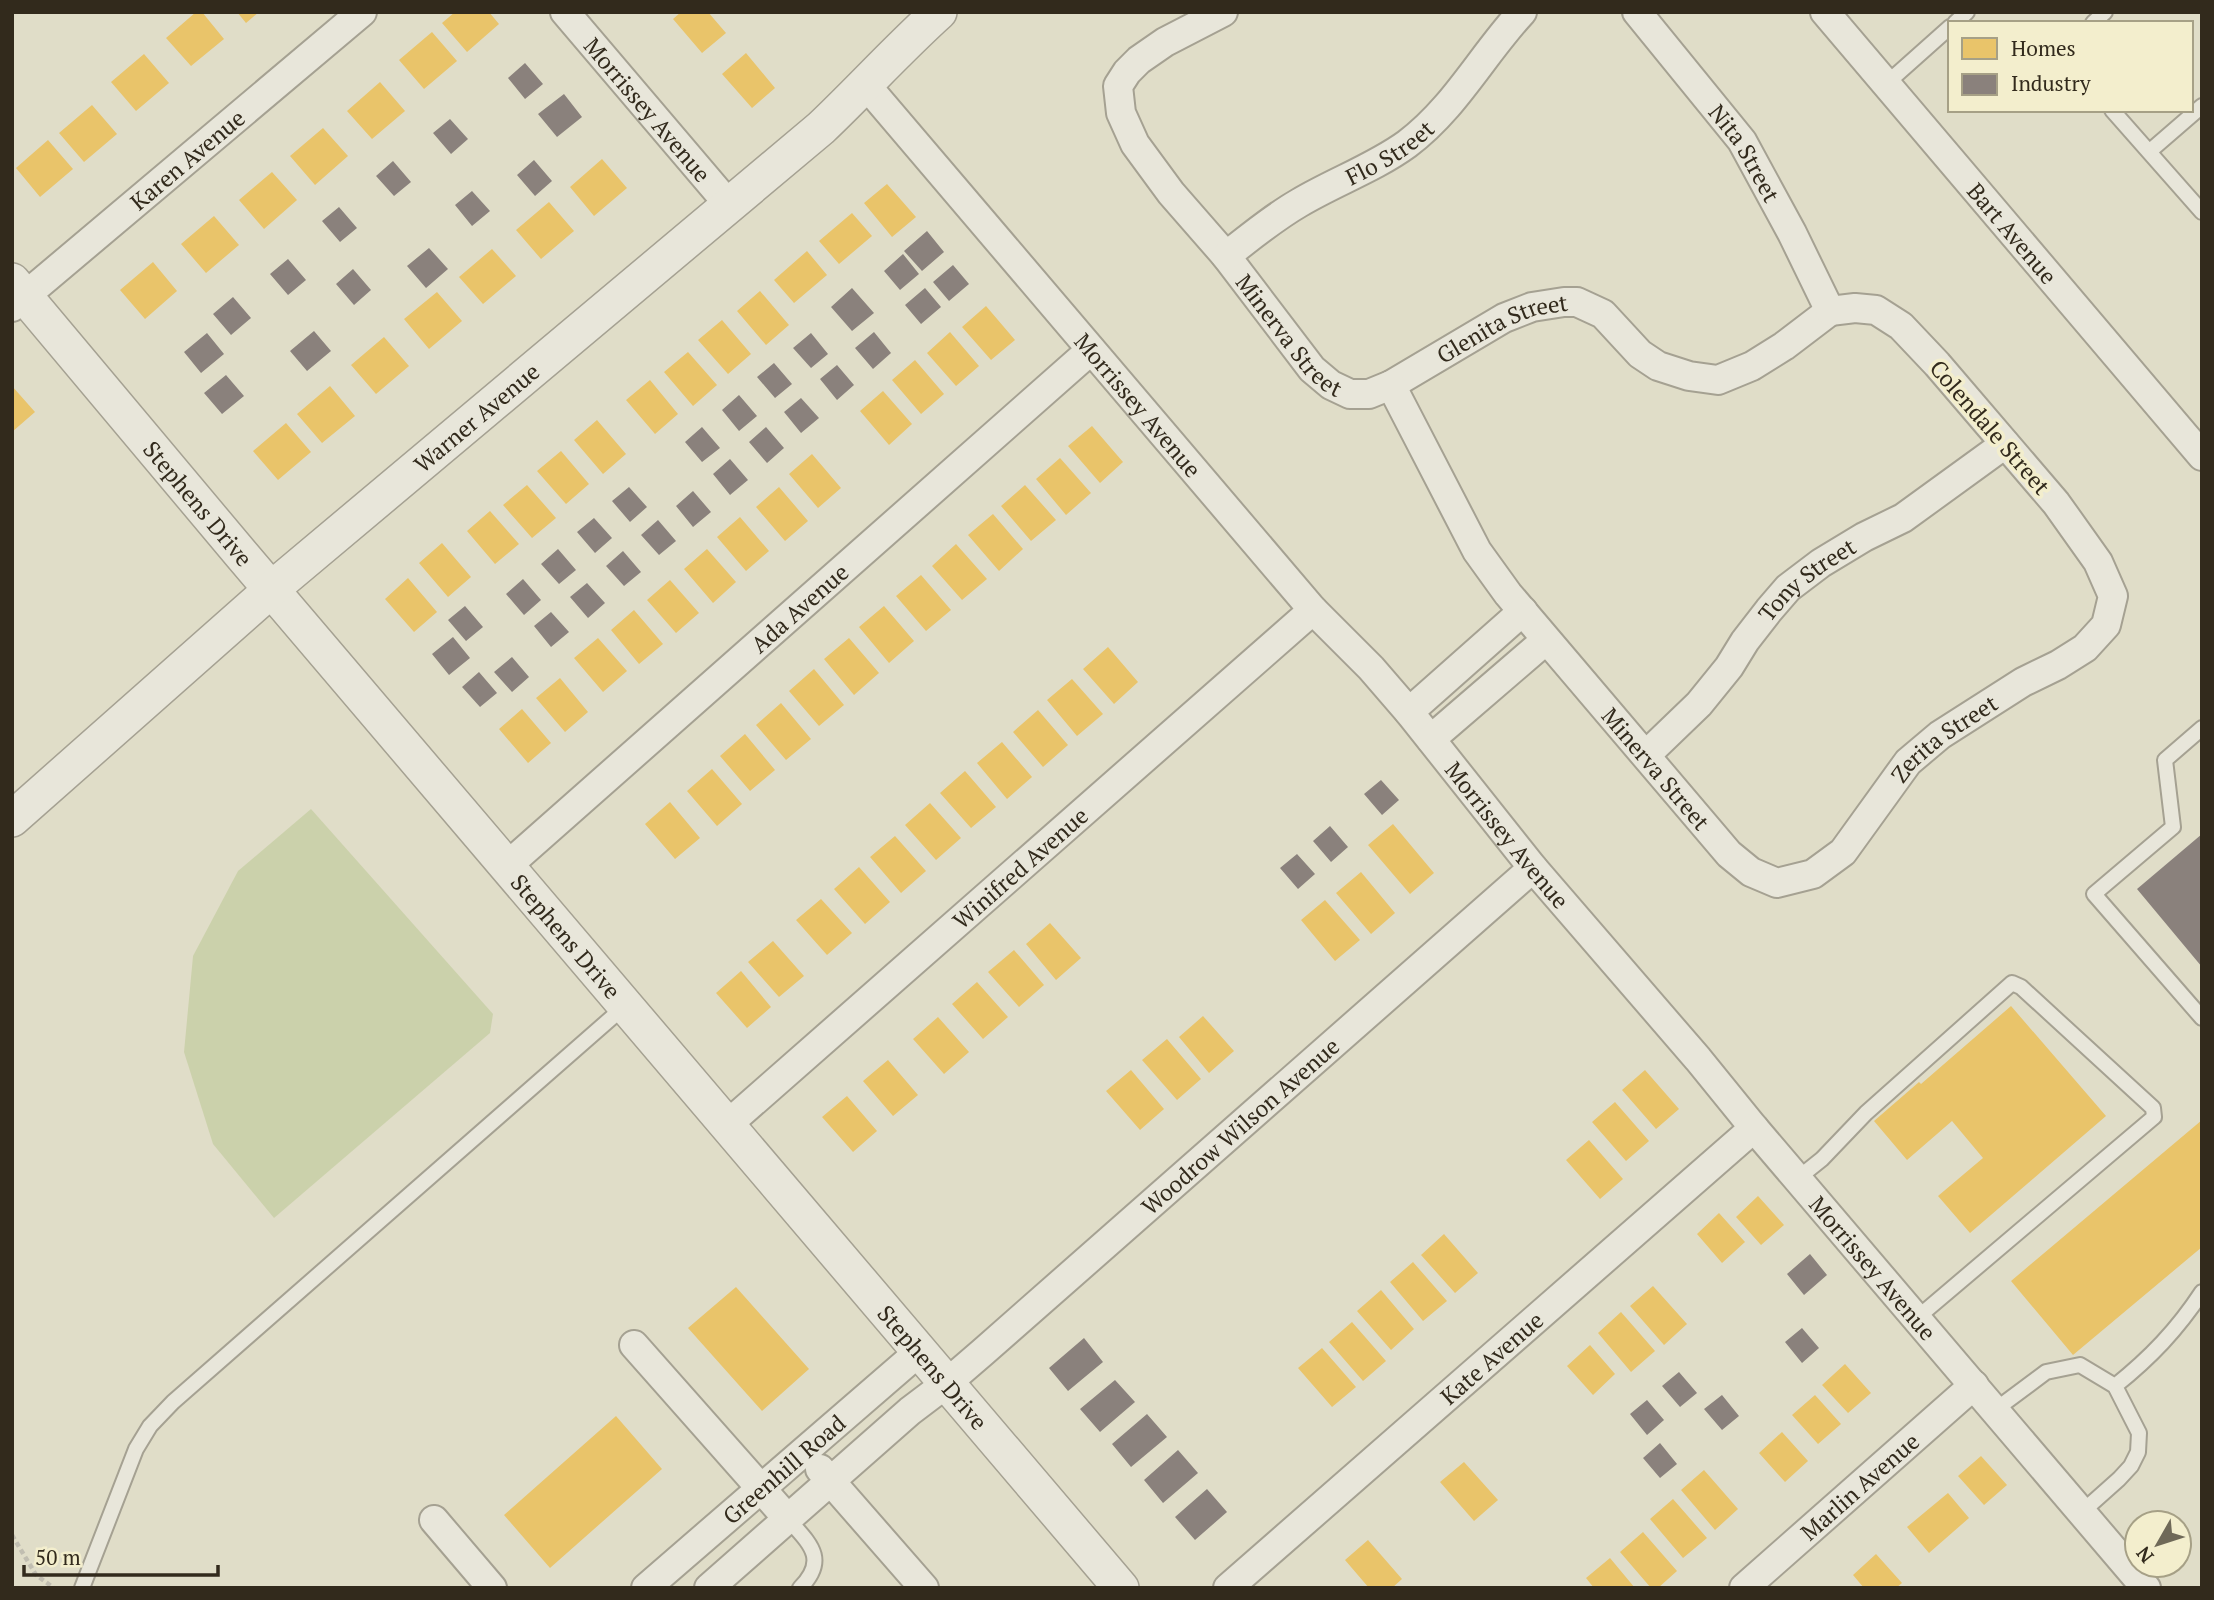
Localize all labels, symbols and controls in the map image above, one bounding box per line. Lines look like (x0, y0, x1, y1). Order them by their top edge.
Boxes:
legend (1948, 21, 2193, 112)
street label: Morrissey Avenue (578, 31, 718, 188)
text: Homes (2011, 34, 2076, 62)
text: Industry (2011, 69, 2091, 97)
street label: Nita Street (1702, 97, 1788, 208)
street label: Karen Avenue (123, 102, 251, 217)
street label: Flo Street (1340, 113, 1441, 192)
street label: Bart Avenue (1961, 176, 2065, 290)
street label: Minerva Street (1229, 267, 1348, 404)
street label: Glenita Street (1431, 286, 1570, 370)
street label: Morrissey Avenue (1068, 326, 1209, 484)
street label: Colendale Street (1923, 353, 2057, 501)
street label: Warner Avenue (407, 356, 546, 479)
street label: Stephens Drive (137, 434, 260, 572)
street label: Tony Street (1751, 530, 1862, 627)
street label: Ada Avenue (744, 556, 855, 659)
street label: Zerita Street (1883, 687, 2003, 788)
street label: Minerva Street (1595, 701, 1718, 837)
street label: Morrissey Avenue (1439, 755, 1576, 915)
street label: Winifred Avenue (946, 800, 1094, 935)
street label: Stephens Drive (504, 867, 628, 1005)
street label: Woodrow Wilson Avenue (1134, 1030, 1346, 1221)
street label: Morrissey Avenue (1803, 1189, 1944, 1347)
street label: Stephens Drive (871, 1298, 995, 1436)
street label: Kate Avenue (1433, 1304, 1550, 1411)
street label: Greenhill Road (716, 1407, 852, 1531)
street label: Marlin Avenue (1794, 1425, 1925, 1547)
north arrow (2123, 1509, 2193, 1579)
scale bar (24, 1534, 219, 1578)
text: N (2130, 1541, 2159, 1568)
text: 50 m (35, 1543, 81, 1571)

